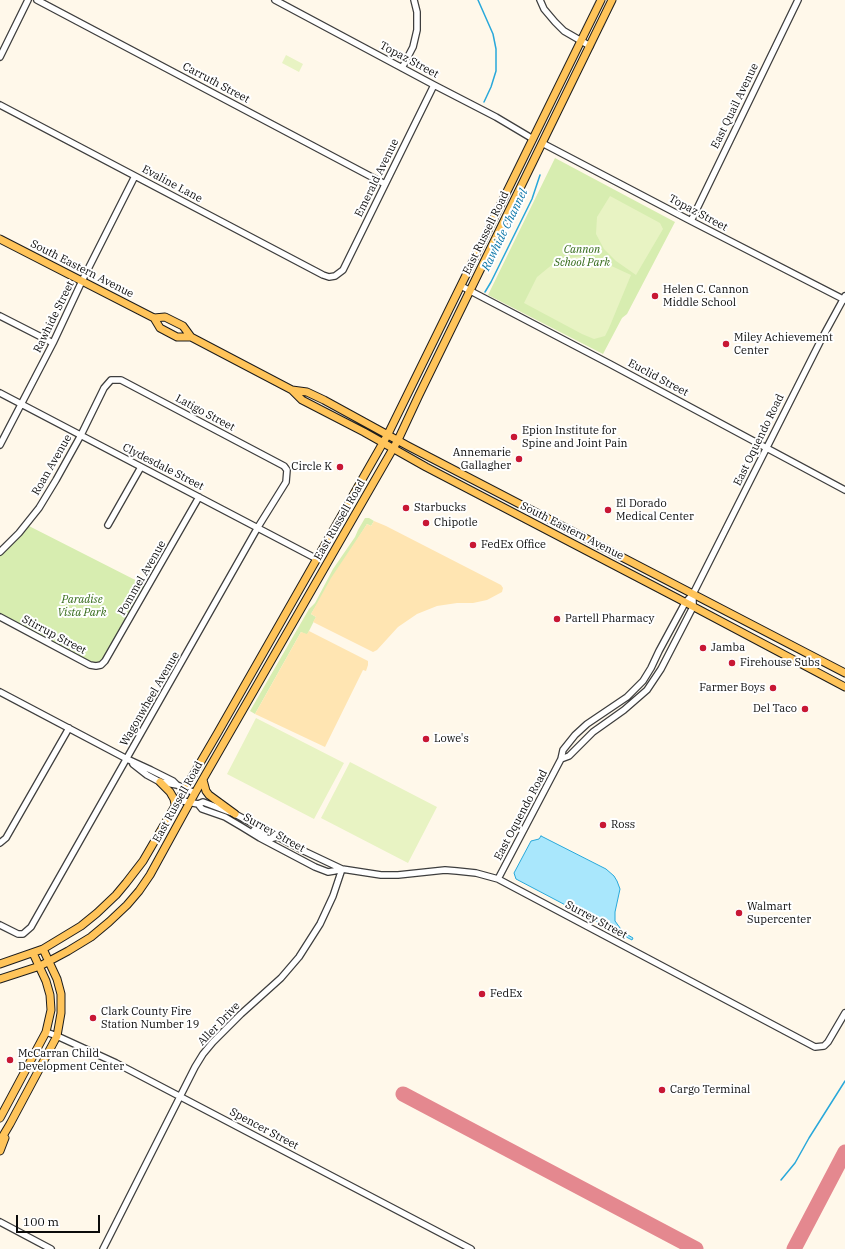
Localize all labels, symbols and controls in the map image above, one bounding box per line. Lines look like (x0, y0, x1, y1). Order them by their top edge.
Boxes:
street label: Topaz Street (377, 39, 441, 81)
street label: Carruth Street (180, 60, 252, 106)
street label: East Quail Avenue (709, 61, 761, 151)
street label: Emerald Avenue (352, 137, 402, 219)
street label: Evaline Lane (140, 163, 204, 205)
water label: Rawhide Channel (479, 187, 531, 273)
street label: East Russell Road (460, 189, 512, 277)
street label: Topaz Street (666, 192, 730, 234)
street label: South Eastern Avenue (28, 237, 136, 301)
park label: Cannon School Park (554, 243, 610, 269)
street label: Rawhide Street (31, 279, 77, 355)
place label: Helen C. Cannon Middle School (663, 283, 749, 309)
marker: Helen C. Cannon Middle School (650, 291, 660, 301)
place label: Miley Achievement Center (734, 331, 833, 357)
marker: Miley Achievement Center (721, 339, 731, 349)
street label: Euclid Street (626, 357, 690, 399)
street label: Latigo Street (173, 392, 237, 434)
street label: East Oquendo Road (731, 392, 787, 488)
place label: Epion Institute for Spine and Joint Pain (522, 424, 628, 450)
street label: Roan Avenue (29, 432, 75, 498)
marker: Epion Institute for Spine and Joint Pain (509, 432, 519, 442)
street label: Clydesdale Street (120, 441, 206, 493)
place label: Annemarie Gallagher (453, 446, 511, 472)
marker: Annemarie Gallagher (514, 454, 524, 464)
place label: Circle K (291, 460, 332, 474)
marker: Circle K (335, 462, 345, 472)
street label: East Russell Road (312, 477, 368, 563)
place label: El Dorado Medical Center (616, 497, 694, 523)
street label: South Eastern Avenue (518, 499, 626, 563)
place label: Starbucks (414, 501, 466, 515)
marker: Starbucks (401, 503, 411, 513)
marker: El Dorado Medical Center (603, 505, 613, 515)
place label: Chipotle (434, 516, 478, 530)
marker: Chipotle (421, 518, 431, 528)
street label: Pommel Avenue (115, 538, 169, 618)
place label: FedEx Office (481, 538, 546, 552)
marker: FedEx Office (468, 540, 478, 550)
park label: Paradise Vista Park (58, 593, 106, 619)
place label: Partell Pharmacy (565, 612, 654, 626)
street label: Stirrup Street (20, 613, 88, 657)
marker: Partell Pharmacy (552, 614, 562, 624)
place label: Jamba (711, 641, 745, 655)
marker: Jamba (698, 643, 708, 653)
street label: Wagonwheel Avenue (118, 649, 182, 749)
place label: Firehouse Subs (740, 656, 820, 670)
marker: Firehouse Subs (727, 658, 737, 668)
place label: Farmer Boys (699, 681, 765, 695)
marker: Farmer Boys (768, 683, 778, 693)
place label: Del Taco (753, 702, 797, 716)
marker: Del Taco (800, 704, 810, 714)
place label: Lowe's (434, 732, 469, 746)
marker: Lowe's (421, 734, 431, 744)
street label: East Russell Road (150, 759, 206, 845)
street label: East Oquendo Road (492, 767, 550, 863)
street label: Surrey Street (241, 811, 307, 855)
place label: Ross (611, 818, 635, 832)
marker: Ross (598, 820, 608, 830)
street label: Surrey Street (563, 898, 629, 942)
place label: Walmart Supercenter (747, 900, 811, 926)
marker: Walmart Supercenter (734, 908, 744, 918)
place label: FedEx (490, 987, 522, 1001)
marker: FedEx (477, 989, 487, 999)
street label: Aller Drive (195, 1000, 243, 1048)
place label: Clark County Fire Station Number 19 (101, 1005, 199, 1031)
marker: Clark County Fire Station Number 19 (88, 1013, 98, 1023)
place label: McCarran Child Development Center (18, 1047, 124, 1073)
marker: McCarran Child Development Center (5, 1055, 15, 1065)
place label: Cargo Terminal (670, 1083, 750, 1097)
marker: Cargo Terminal (657, 1085, 667, 1095)
street label: Spencer Street (227, 1105, 301, 1153)
scale bar (18, 1207, 102, 1233)
text: 100 m (23, 1214, 59, 1229)

